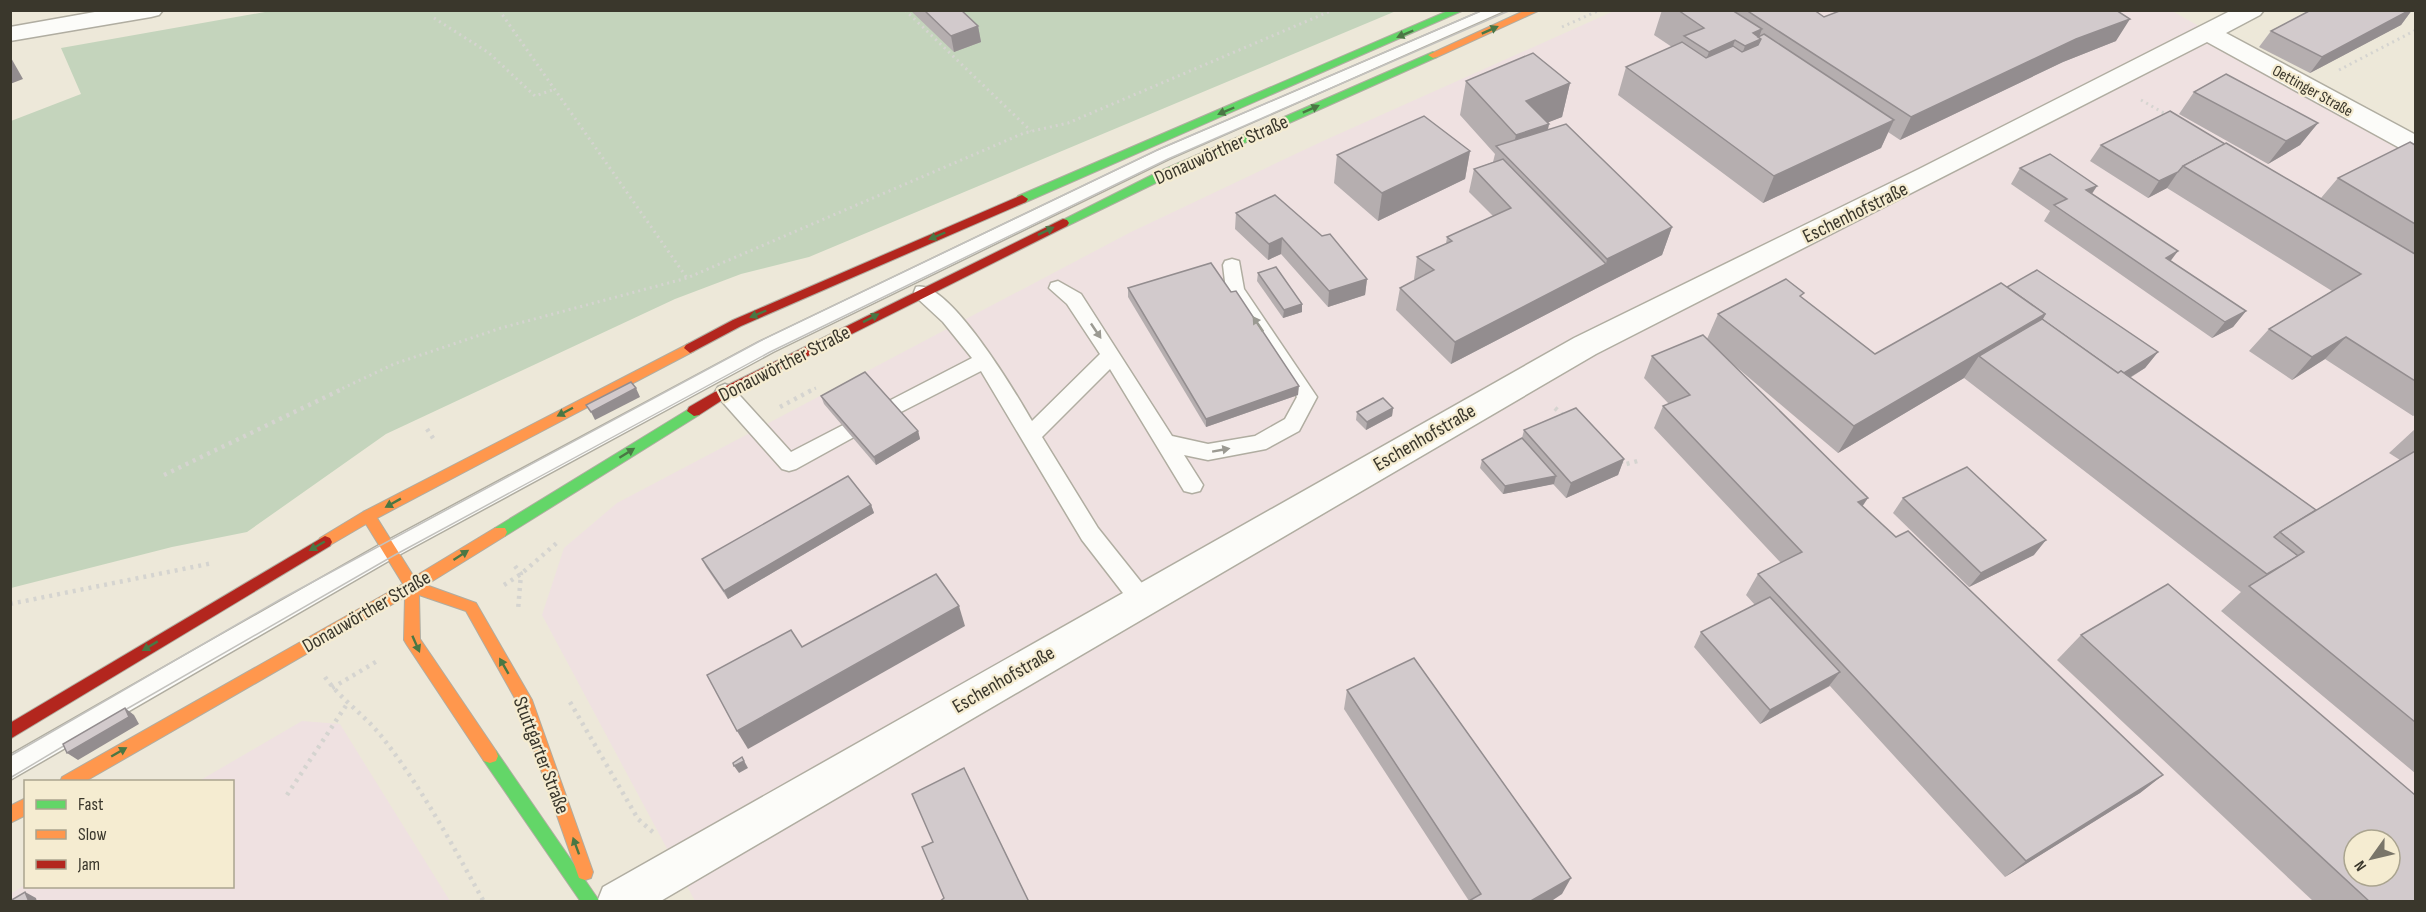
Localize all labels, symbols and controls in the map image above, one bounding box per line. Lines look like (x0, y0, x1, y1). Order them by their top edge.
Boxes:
one-way arrow (1481, 25, 1499, 35)
one-way arrow (1396, 29, 1414, 39)
street label: Oettinger Straße (2269, 61, 2356, 121)
one-way arrow (1303, 104, 1321, 114)
one-way arrow (1217, 106, 1235, 116)
street label: Donauwörther Straße (1151, 110, 1292, 190)
street label: Eschenhofstraße (1799, 177, 1912, 249)
one-way arrow (1037, 227, 1054, 236)
one-way arrow (927, 231, 945, 241)
one-way arrow (748, 309, 766, 319)
one-way arrow (863, 314, 880, 323)
one-way arrow (1253, 316, 1264, 332)
street label: Donauwörther Straße (715, 321, 854, 407)
one-way arrow (1090, 323, 1101, 339)
street label: Eschenhofstraße (1369, 399, 1480, 477)
one-way arrow (557, 407, 574, 417)
one-way arrow (1212, 445, 1231, 454)
one-way arrow (619, 447, 635, 458)
one-way arrow (384, 498, 401, 508)
one-way arrow (309, 541, 326, 551)
one-way arrow (453, 549, 469, 560)
street label: Donauwörther Straße (298, 565, 435, 658)
one-way arrow (412, 635, 421, 652)
one-way arrow (142, 641, 158, 652)
street label: Eschenhofstraße (948, 641, 1059, 719)
one-way arrow (499, 657, 509, 674)
street label: Stuttgarter Straße (508, 693, 574, 817)
one-way arrow (111, 747, 127, 758)
legend (24, 780, 234, 888)
text: Fast (78, 794, 104, 815)
text: Slow (78, 824, 107, 845)
north arrow (2342, 828, 2402, 888)
one-way arrow (571, 837, 581, 855)
text: Jam (77, 854, 100, 875)
text: N (2351, 857, 2371, 874)

